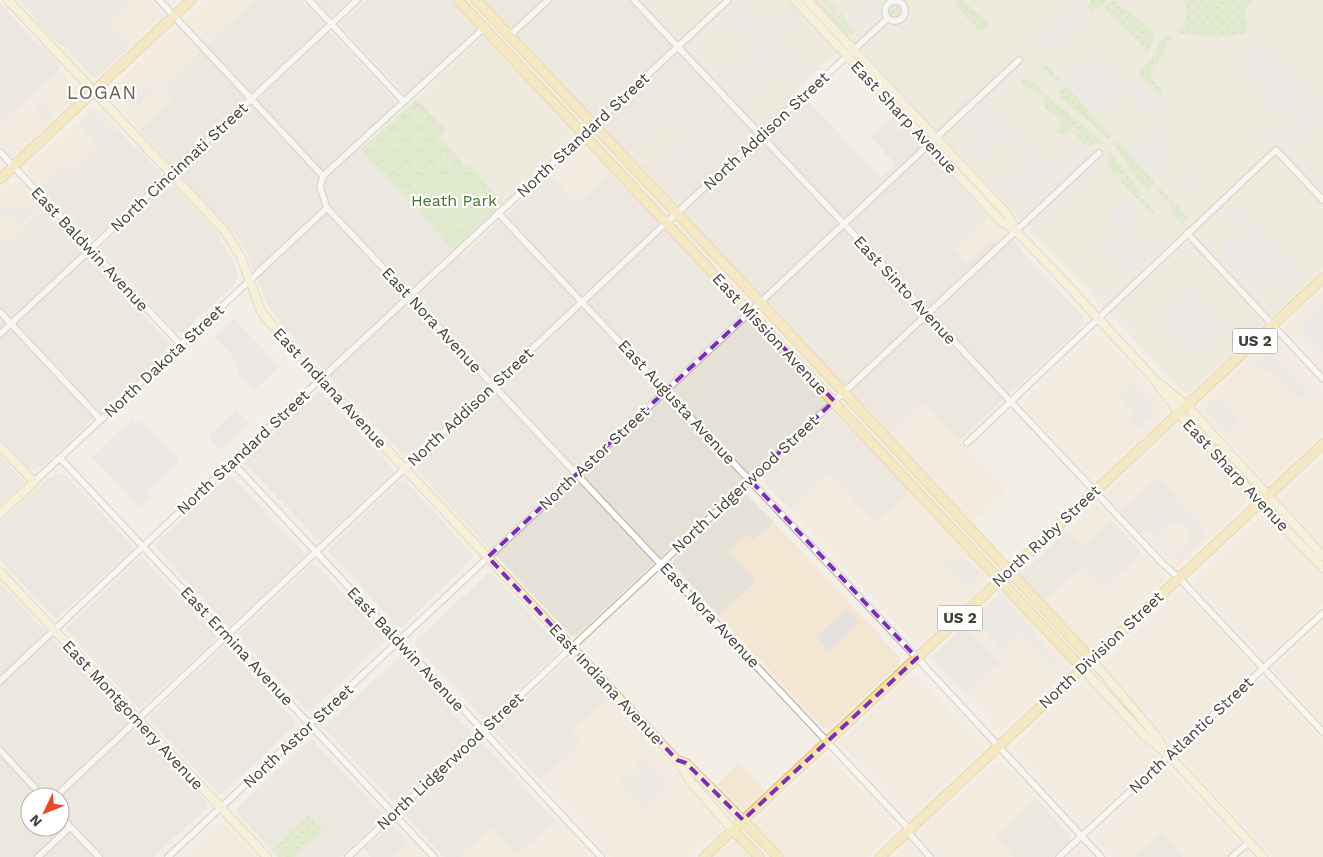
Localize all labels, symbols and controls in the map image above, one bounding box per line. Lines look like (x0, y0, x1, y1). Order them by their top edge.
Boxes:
street label: East Sharp Avenue (847, 57, 961, 177)
street label: North Standard Street (513, 68, 653, 201)
street label: North Addison Street (699, 68, 833, 194)
district label: LOGAN (67, 81, 137, 104)
street label: North Cincinnati Street (106, 98, 252, 236)
street label: East Baldwin Avenue (27, 183, 153, 315)
park label: Heath Park (411, 191, 497, 210)
street label: East Sinto Avenue (850, 232, 960, 348)
street label: East Nora Avenue (378, 263, 486, 377)
street label: East Mission Avenue (709, 269, 831, 399)
street label: North Dakota Street (100, 300, 228, 422)
street label: East Indiana Avenue (269, 324, 391, 452)
road number: US 2 (1232, 328, 1278, 354)
street label: East Augusta Avenue (614, 336, 740, 468)
street label: North Addison Street (403, 344, 537, 470)
street label: North Standard Street (173, 385, 313, 518)
street label: North Astor Street (535, 402, 653, 514)
street label: North Lidgerwood Street (668, 411, 822, 557)
street label: East Sharp Avenue (1179, 415, 1293, 535)
street label: North Ruby Street (988, 481, 1104, 591)
street label: East Nora Avenue (656, 558, 764, 672)
street label: East Ermina Avenue (177, 582, 297, 710)
street label: East Baldwin Avenue (343, 583, 469, 715)
street label: North Division Street (1035, 587, 1167, 713)
road number: US 2 (938, 606, 982, 630)
street label: East Indiana Avenue (545, 620, 667, 748)
street label: East Montgomery Avenue (59, 636, 207, 794)
street label: North Atlantic Street (1125, 672, 1257, 797)
street label: North Astor Street (239, 680, 357, 792)
street label: North Lidgerwood Street (373, 688, 527, 834)
north arrow (20, 787, 70, 837)
text: N (26, 812, 45, 830)

